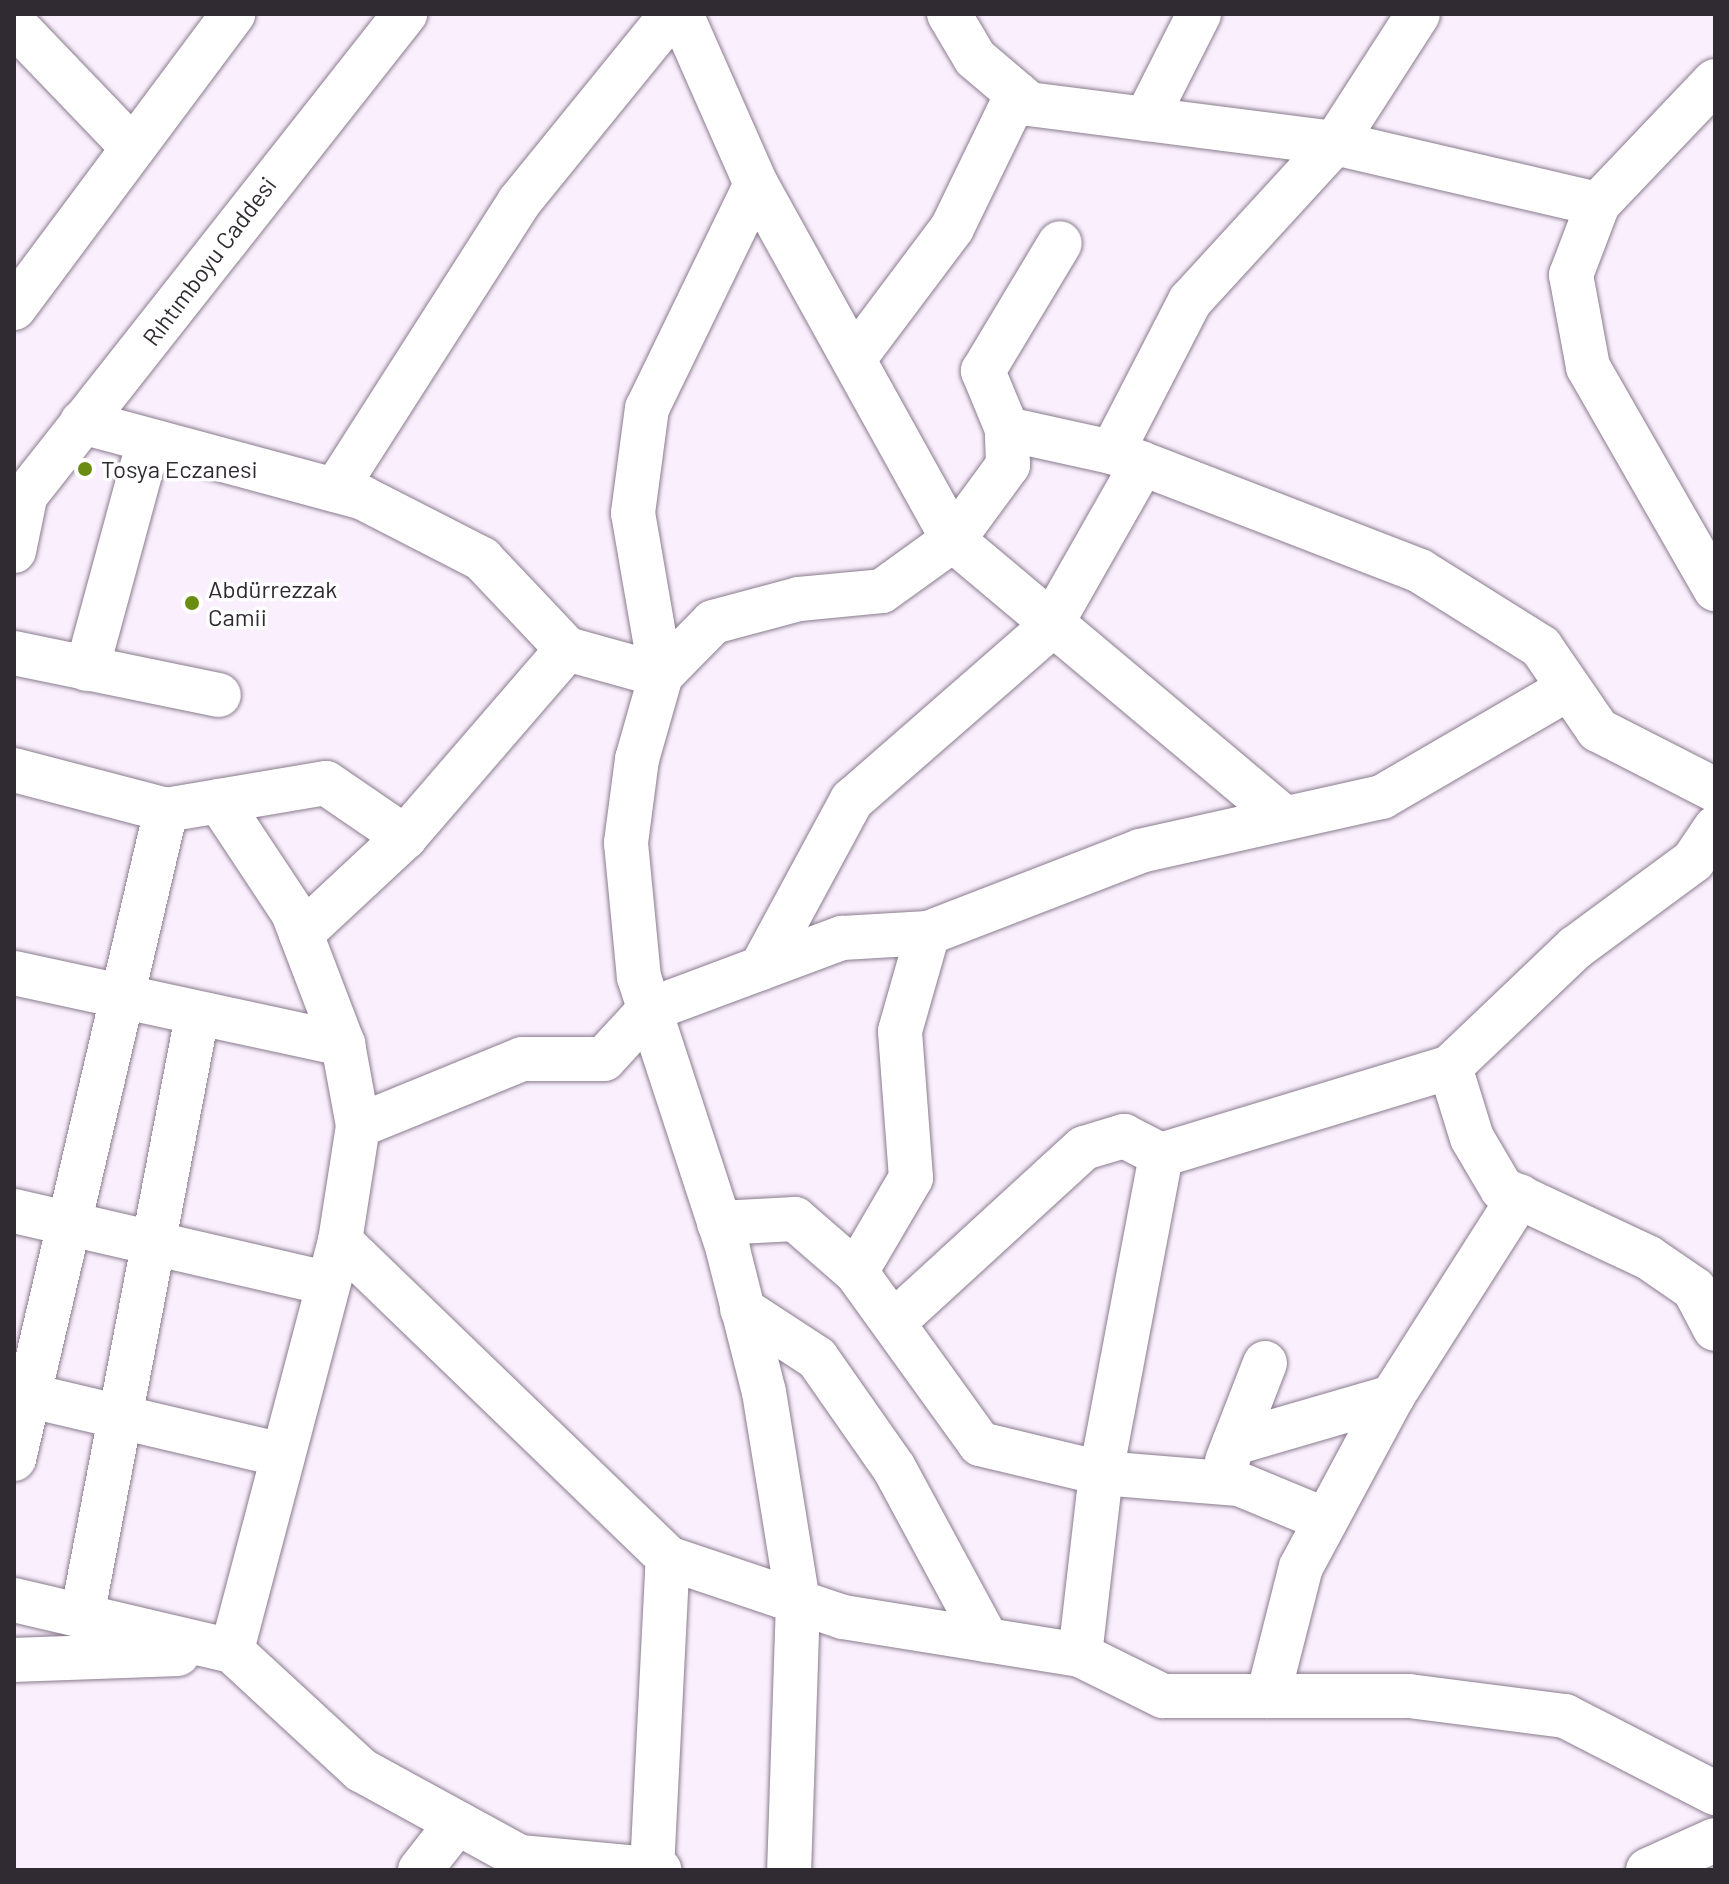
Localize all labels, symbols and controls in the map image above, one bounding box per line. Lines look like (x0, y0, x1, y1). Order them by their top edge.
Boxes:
street label: Rıhtımboyu Caddesi (136, 171, 282, 351)
place label: Tosya Eczanesi (101, 455, 258, 483)
marker: Tosya Eczanesi (76, 460, 94, 478)
place label: Abdürrezzak Camii (208, 575, 337, 631)
marker: Abdürrezzak Camii (183, 594, 201, 612)

